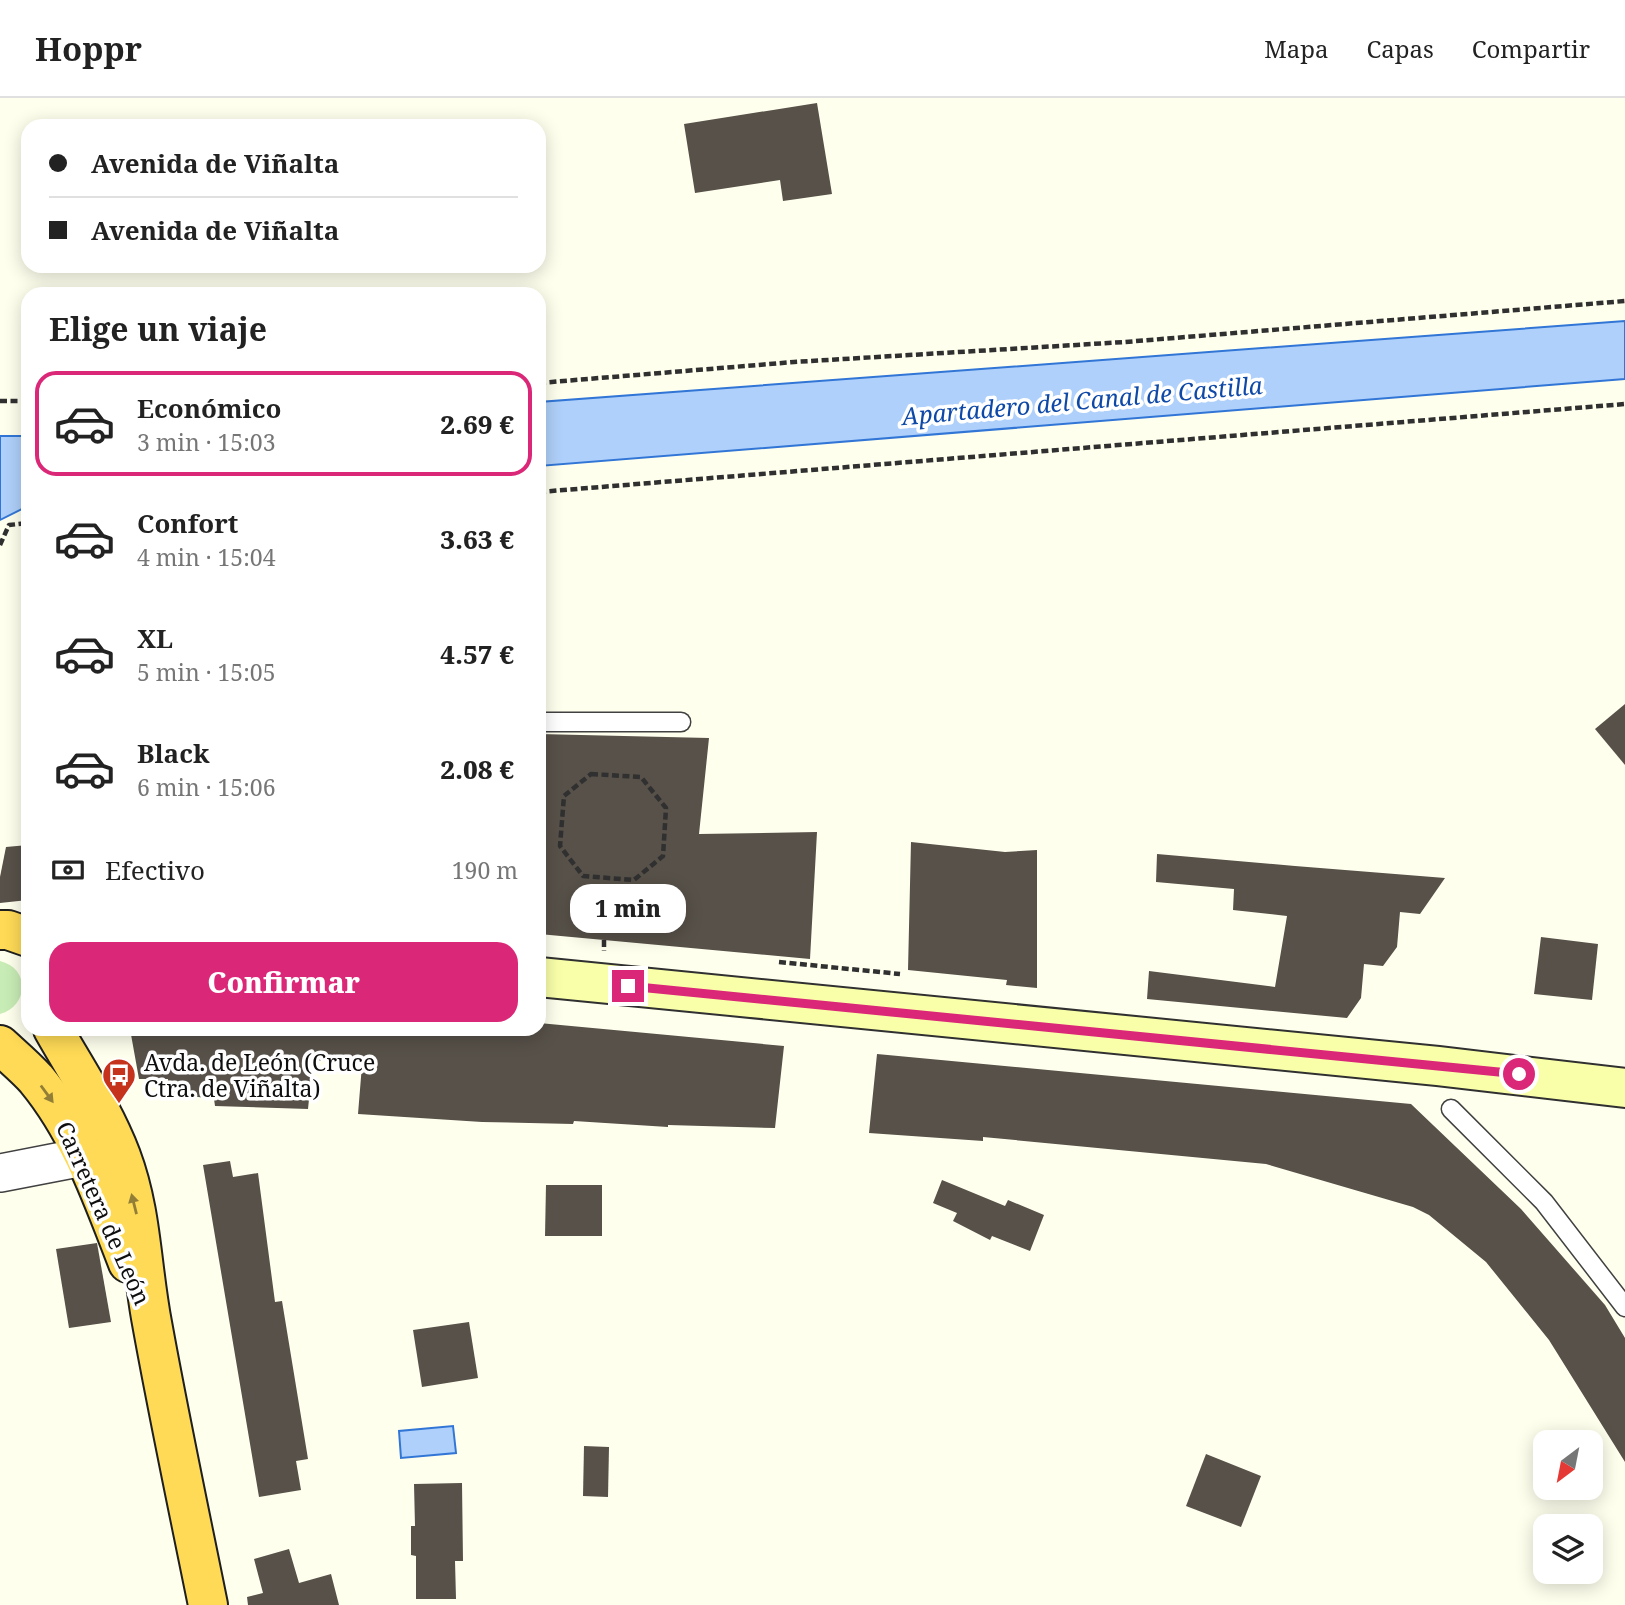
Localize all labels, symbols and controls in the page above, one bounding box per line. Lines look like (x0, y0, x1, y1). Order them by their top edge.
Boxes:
text: Hoppr (35, 26, 142, 71)
text: Mapa (1264, 32, 1328, 65)
text: Capas (1366, 32, 1434, 65)
text: Compartir (1472, 32, 1590, 65)
text: Avenida de Viñalta (91, 145, 339, 181)
text: Avenida de Viñalta (91, 212, 339, 248)
text: Elige un viaje (49, 307, 267, 350)
water label: Apartadero del Canal de Castilla (898, 368, 1264, 432)
text: Económico (137, 390, 281, 426)
icon: car (53, 392, 116, 455)
text: 2.69 € (440, 406, 514, 442)
text: 3 min · 15:03 (137, 426, 275, 458)
text: Confort (137, 505, 238, 541)
icon: car (53, 507, 116, 570)
text: 3.63 € (440, 521, 514, 557)
text: 4 min · 15:04 (137, 541, 275, 573)
text: XL (137, 620, 173, 656)
icon: car (53, 622, 116, 685)
text: 4.57 € (440, 636, 514, 672)
text: 5 min · 15:05 (137, 656, 275, 688)
text: Black (137, 735, 210, 771)
icon: car (53, 737, 116, 800)
text: 2.08 € (440, 751, 514, 787)
text: 6 min · 15:06 (137, 771, 275, 803)
icon: cash (49, 851, 87, 889)
text: Efectivo (105, 852, 205, 888)
text: 190 m (452, 854, 518, 886)
callout: 1 min (570, 884, 686, 934)
text: 1 min (595, 892, 661, 924)
button: Confirmar (49, 942, 518, 1022)
route end (612, 970, 644, 1002)
place label: Avda. de León (Cruce Ctra. de Viñalta) (144, 1046, 375, 1104)
bus stop icon: Avda. de León (Cruce Ctra. de Viñalta) (100, 1056, 138, 1105)
route start (1503, 1058, 1535, 1090)
one-way arrow (40, 1085, 54, 1104)
street label: Carretera de León (49, 1116, 159, 1310)
one-way arrow (128, 1193, 139, 1215)
north arrow (1533, 1430, 1603, 1500)
map controls (1533, 1430, 1603, 1584)
button: layers (1533, 1514, 1603, 1584)

